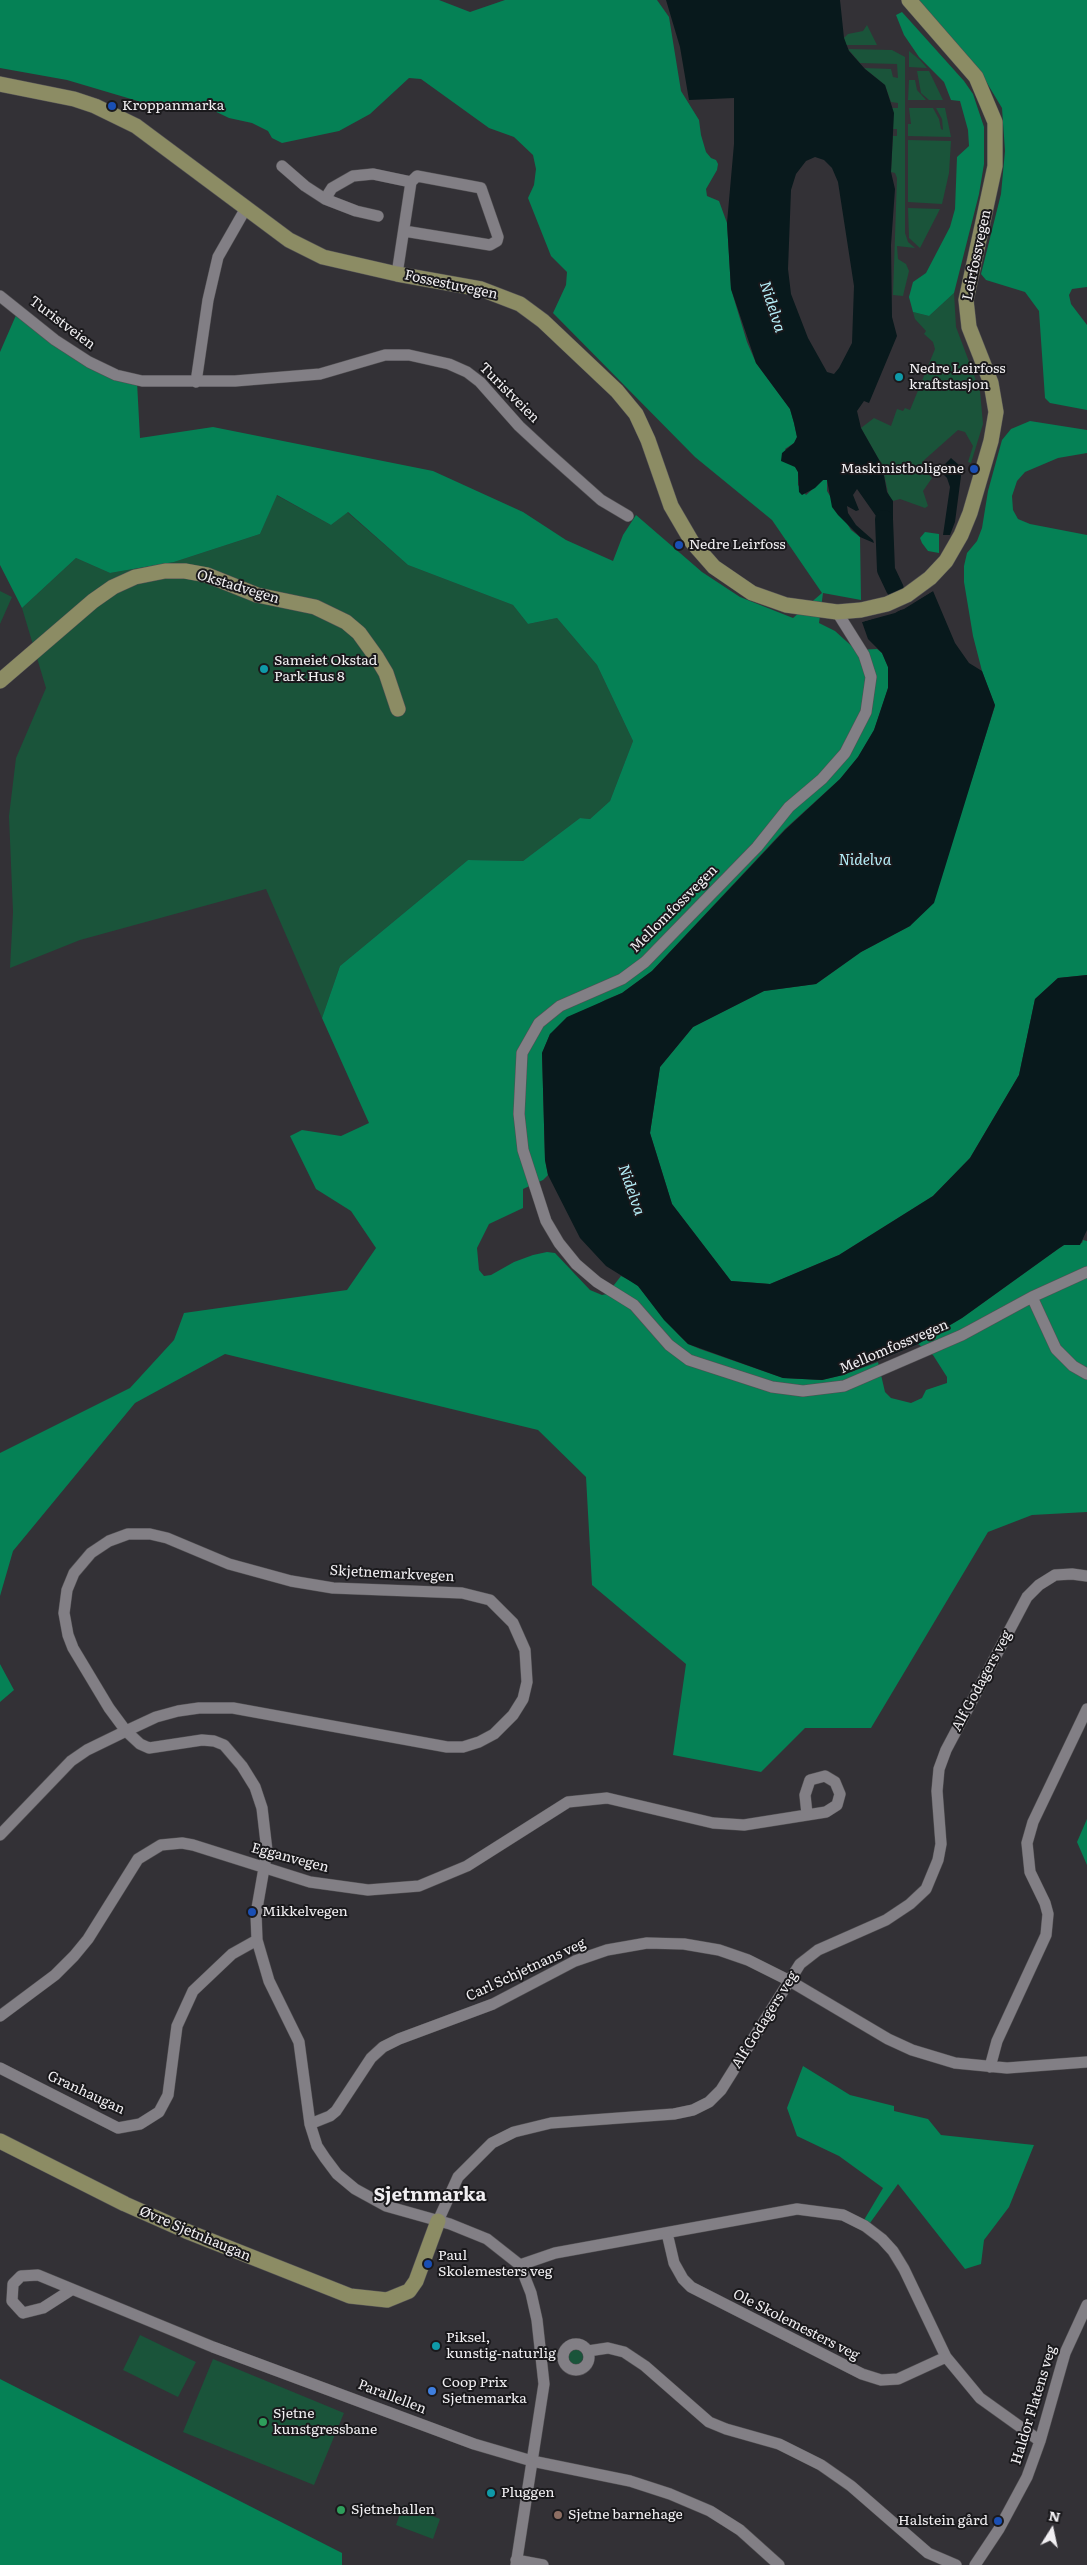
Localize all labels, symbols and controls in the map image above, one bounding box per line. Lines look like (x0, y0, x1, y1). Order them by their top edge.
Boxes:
place label: Kroppanmarka (122, 98, 224, 114)
marker: Kroppanmarka (106, 100, 118, 112)
street label: Leirfossvegen (959, 208, 995, 302)
street label: Fossestuvegen (403, 267, 499, 303)
water label: Nidelva (755, 279, 789, 335)
street label: Turistveien (26, 293, 98, 353)
street label: Turistveien (475, 359, 543, 427)
place label: Nedre Leirfoss kraftstasjon (909, 361, 1006, 394)
marker: Nedre Leirfoss kraftstasjon (893, 371, 905, 383)
place label: Maskinistboligene (841, 461, 964, 477)
marker: Maskinistboligene (968, 463, 980, 475)
place label: Nedre Leirfoss (689, 537, 786, 553)
marker: Nedre Leirfoss (673, 539, 685, 551)
street label: Okstadvegen (195, 566, 281, 608)
place label: Sameiet Okstad Park Hus 8 (274, 653, 377, 686)
marker: Sameiet Okstad Park Hus 8 (258, 663, 270, 675)
water label: Nidelva (839, 852, 891, 870)
street label: Mellomfossvegen (627, 862, 721, 956)
water label: Nidelva (614, 1162, 648, 1218)
street label: Mellomfossvegen (837, 1316, 951, 1378)
street label: Skjetnemarkvegen (329, 1562, 455, 1586)
street label: Alf Godagers veg (948, 1628, 1016, 1734)
street label: Egganvegen (249, 1840, 331, 1876)
place label: Mikkelvegen (262, 1904, 348, 1920)
marker: Mikkelvegen (246, 1906, 258, 1918)
street label: Carl Schjetnans veg (464, 1935, 588, 2005)
street label: Alf Godagers veg (728, 1968, 802, 2072)
street label: Granhaugan (45, 2068, 127, 2118)
district label: Sjetnmarka (373, 2184, 487, 2206)
street label: Øvre Sjetnhaugan (137, 2203, 253, 2265)
place label: Paul Skolemesters veg (438, 2248, 553, 2280)
marker: Paul Skolemesters veg (422, 2258, 434, 2270)
street label: Ole Skolemesters veg (730, 2286, 862, 2364)
place label: Piksel, kunstig-naturlig (446, 2330, 556, 2362)
marker: Piksel, kunstig-naturlig (430, 2340, 442, 2352)
street label: Haldor Flatens veg (1008, 2343, 1060, 2467)
place label: Coop Prix Sjetnemarka (442, 2375, 527, 2408)
street label: Parallellen (355, 2376, 429, 2418)
marker: Coop Prix Sjetnemarka (426, 2385, 438, 2397)
place label: Sjetne kunstgressbane (273, 2406, 377, 2438)
marker: Sjetne kunstgressbane (257, 2416, 269, 2428)
place label: Pluggen (501, 2485, 555, 2501)
marker: Pluggen (485, 2487, 497, 2499)
place label: Sjetnehallen (351, 2502, 435, 2518)
marker: Sjetnehallen (335, 2504, 347, 2516)
text: N (1047, 2504, 1062, 2526)
north arrow (1027, 2505, 1077, 2555)
place label: Sjetne barnehage (568, 2507, 683, 2523)
marker: Sjetne barnehage (552, 2509, 564, 2521)
place label: Halstein gård (898, 2513, 988, 2529)
marker: Halstein gård (992, 2515, 1004, 2527)

